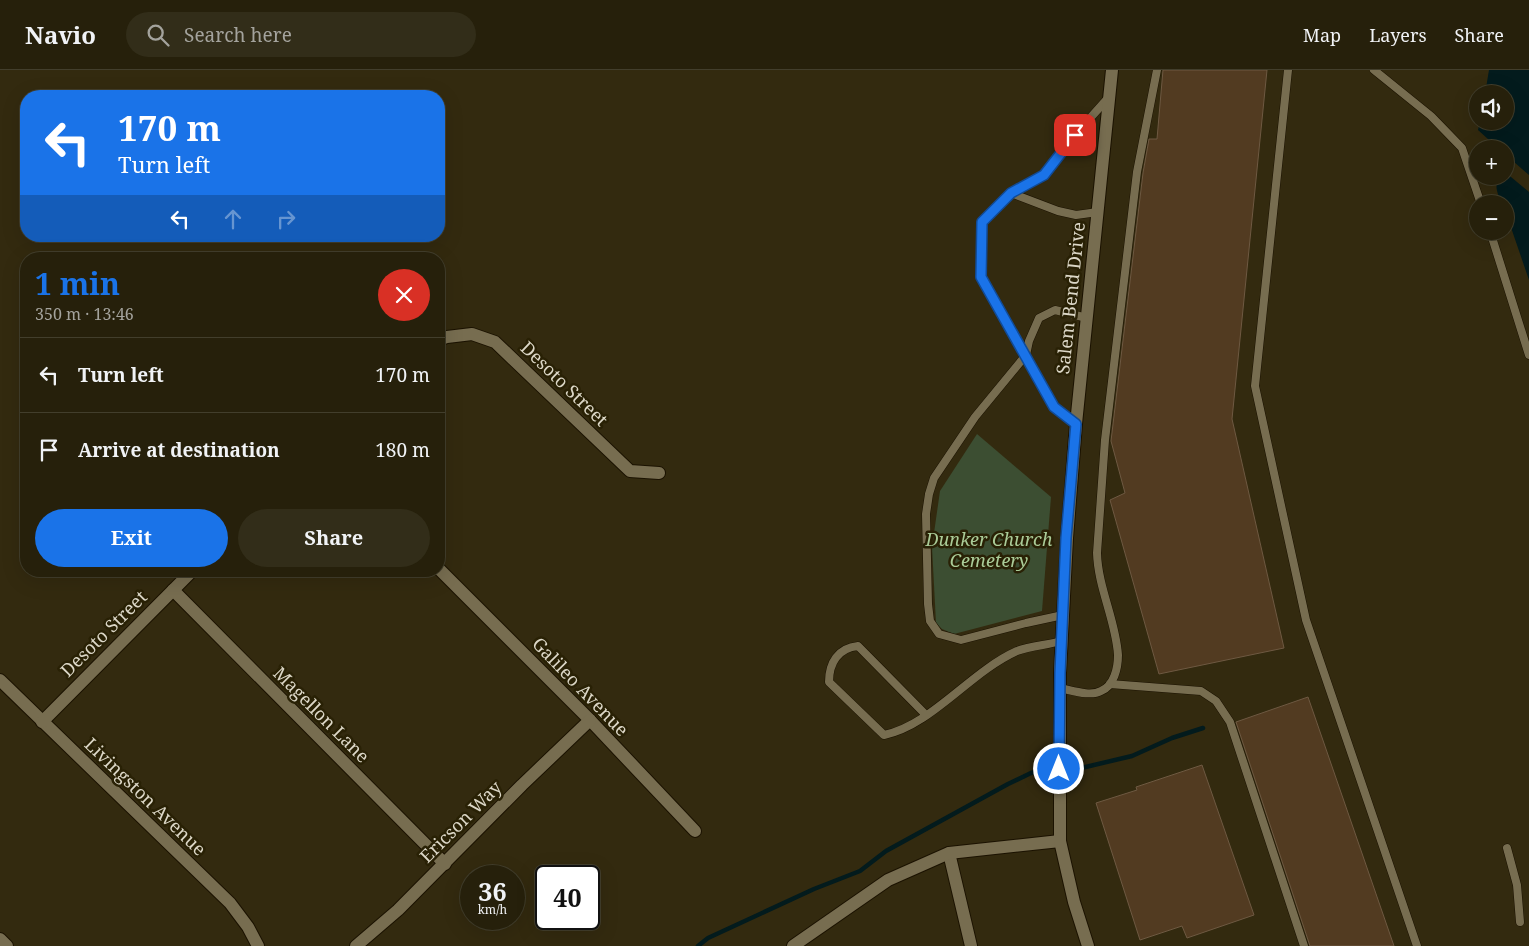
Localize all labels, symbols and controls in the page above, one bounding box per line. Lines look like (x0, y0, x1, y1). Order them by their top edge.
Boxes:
search box (126, 12, 476, 57)
text: Navio (25, 18, 96, 51)
icon: search (144, 21, 172, 49)
text: Search here (184, 22, 292, 48)
text: Map (1303, 23, 1341, 47)
text: Layers (1369, 23, 1427, 47)
text: Share (1455, 23, 1504, 47)
map controls (1469, 85, 1514, 240)
button: sound (1469, 85, 1514, 130)
text: 170 m (118, 104, 221, 151)
icon: left (35, 110, 100, 175)
pin (1054, 114, 1096, 156)
icon: arrive (1061, 121, 1089, 149)
button: + (1469, 140, 1514, 185)
text: Turn left (118, 149, 210, 179)
button: − (1469, 195, 1514, 240)
icon: left (166, 205, 194, 233)
icon: ahead (219, 205, 247, 233)
icon: right (272, 205, 300, 233)
street label: Salem Bend Drive (1050, 221, 1090, 375)
text: 1 min (35, 263, 120, 304)
button: close (378, 269, 430, 321)
text: 350 m · 13:46 (35, 303, 134, 325)
street label: Desoto Street (516, 335, 614, 431)
icon: left (35, 361, 63, 389)
text: Turn left (78, 362, 164, 388)
text: 170 m (375, 362, 430, 388)
icon: arrive (35, 436, 63, 464)
text: Arrive at destination (78, 437, 280, 463)
text: 180 m (375, 437, 430, 463)
button: Exit (35, 509, 228, 567)
button: Share (238, 509, 430, 567)
park label: Dunker Church Cemetery (925, 527, 1053, 572)
street label: Desoto Street (55, 585, 152, 682)
street label: Galileo Avenue (527, 632, 634, 741)
street label: Magellon Lane (268, 661, 375, 768)
street label: Livingston Avenue (80, 732, 212, 860)
position arrow (1032, 742, 1084, 794)
street label: Ericson Way (414, 775, 507, 867)
speed limit sign: 40 (535, 865, 600, 930)
text: 36 (478, 874, 507, 908)
text: km/h (478, 901, 507, 918)

